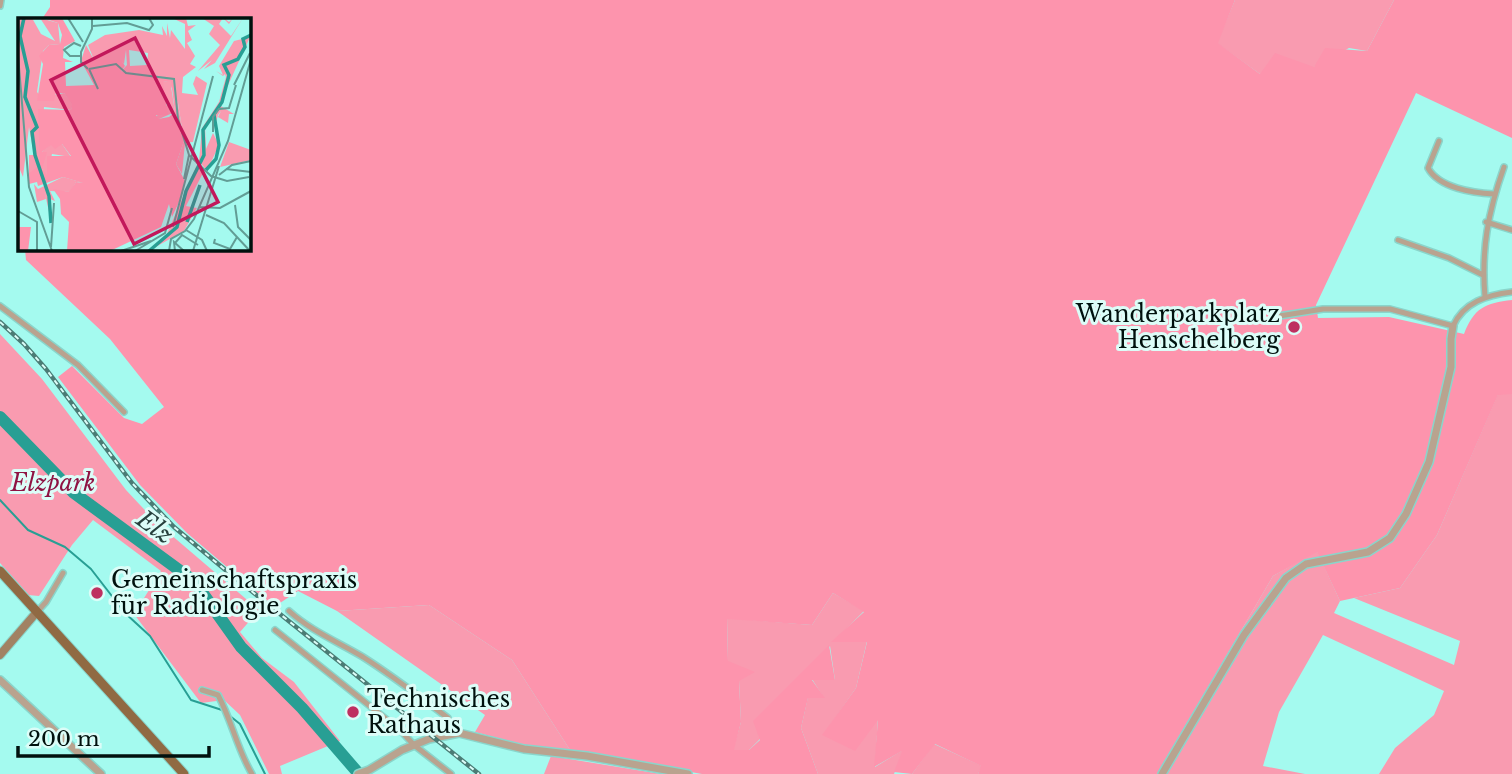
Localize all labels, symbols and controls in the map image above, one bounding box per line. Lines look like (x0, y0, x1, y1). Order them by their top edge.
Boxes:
inset map (18, 18, 250, 250)
place label: Wanderparkplatz Henschelberg (1075, 300, 1280, 354)
marker: Wanderparkplatz Henschelberg (1286, 319, 1302, 335)
park label: Elzpark (10, 469, 95, 497)
water label: Elz (130, 504, 179, 550)
place label: Gemeinschaftspraxis für Radiologie (111, 566, 357, 620)
marker: Gemeinschaftspraxis für Radiologie (89, 585, 105, 601)
place label: Technisches Rathaus (367, 685, 510, 739)
marker: Technisches Rathaus (345, 704, 361, 720)
scale bar (18, 714, 208, 758)
text: 200 m (28, 726, 100, 752)

